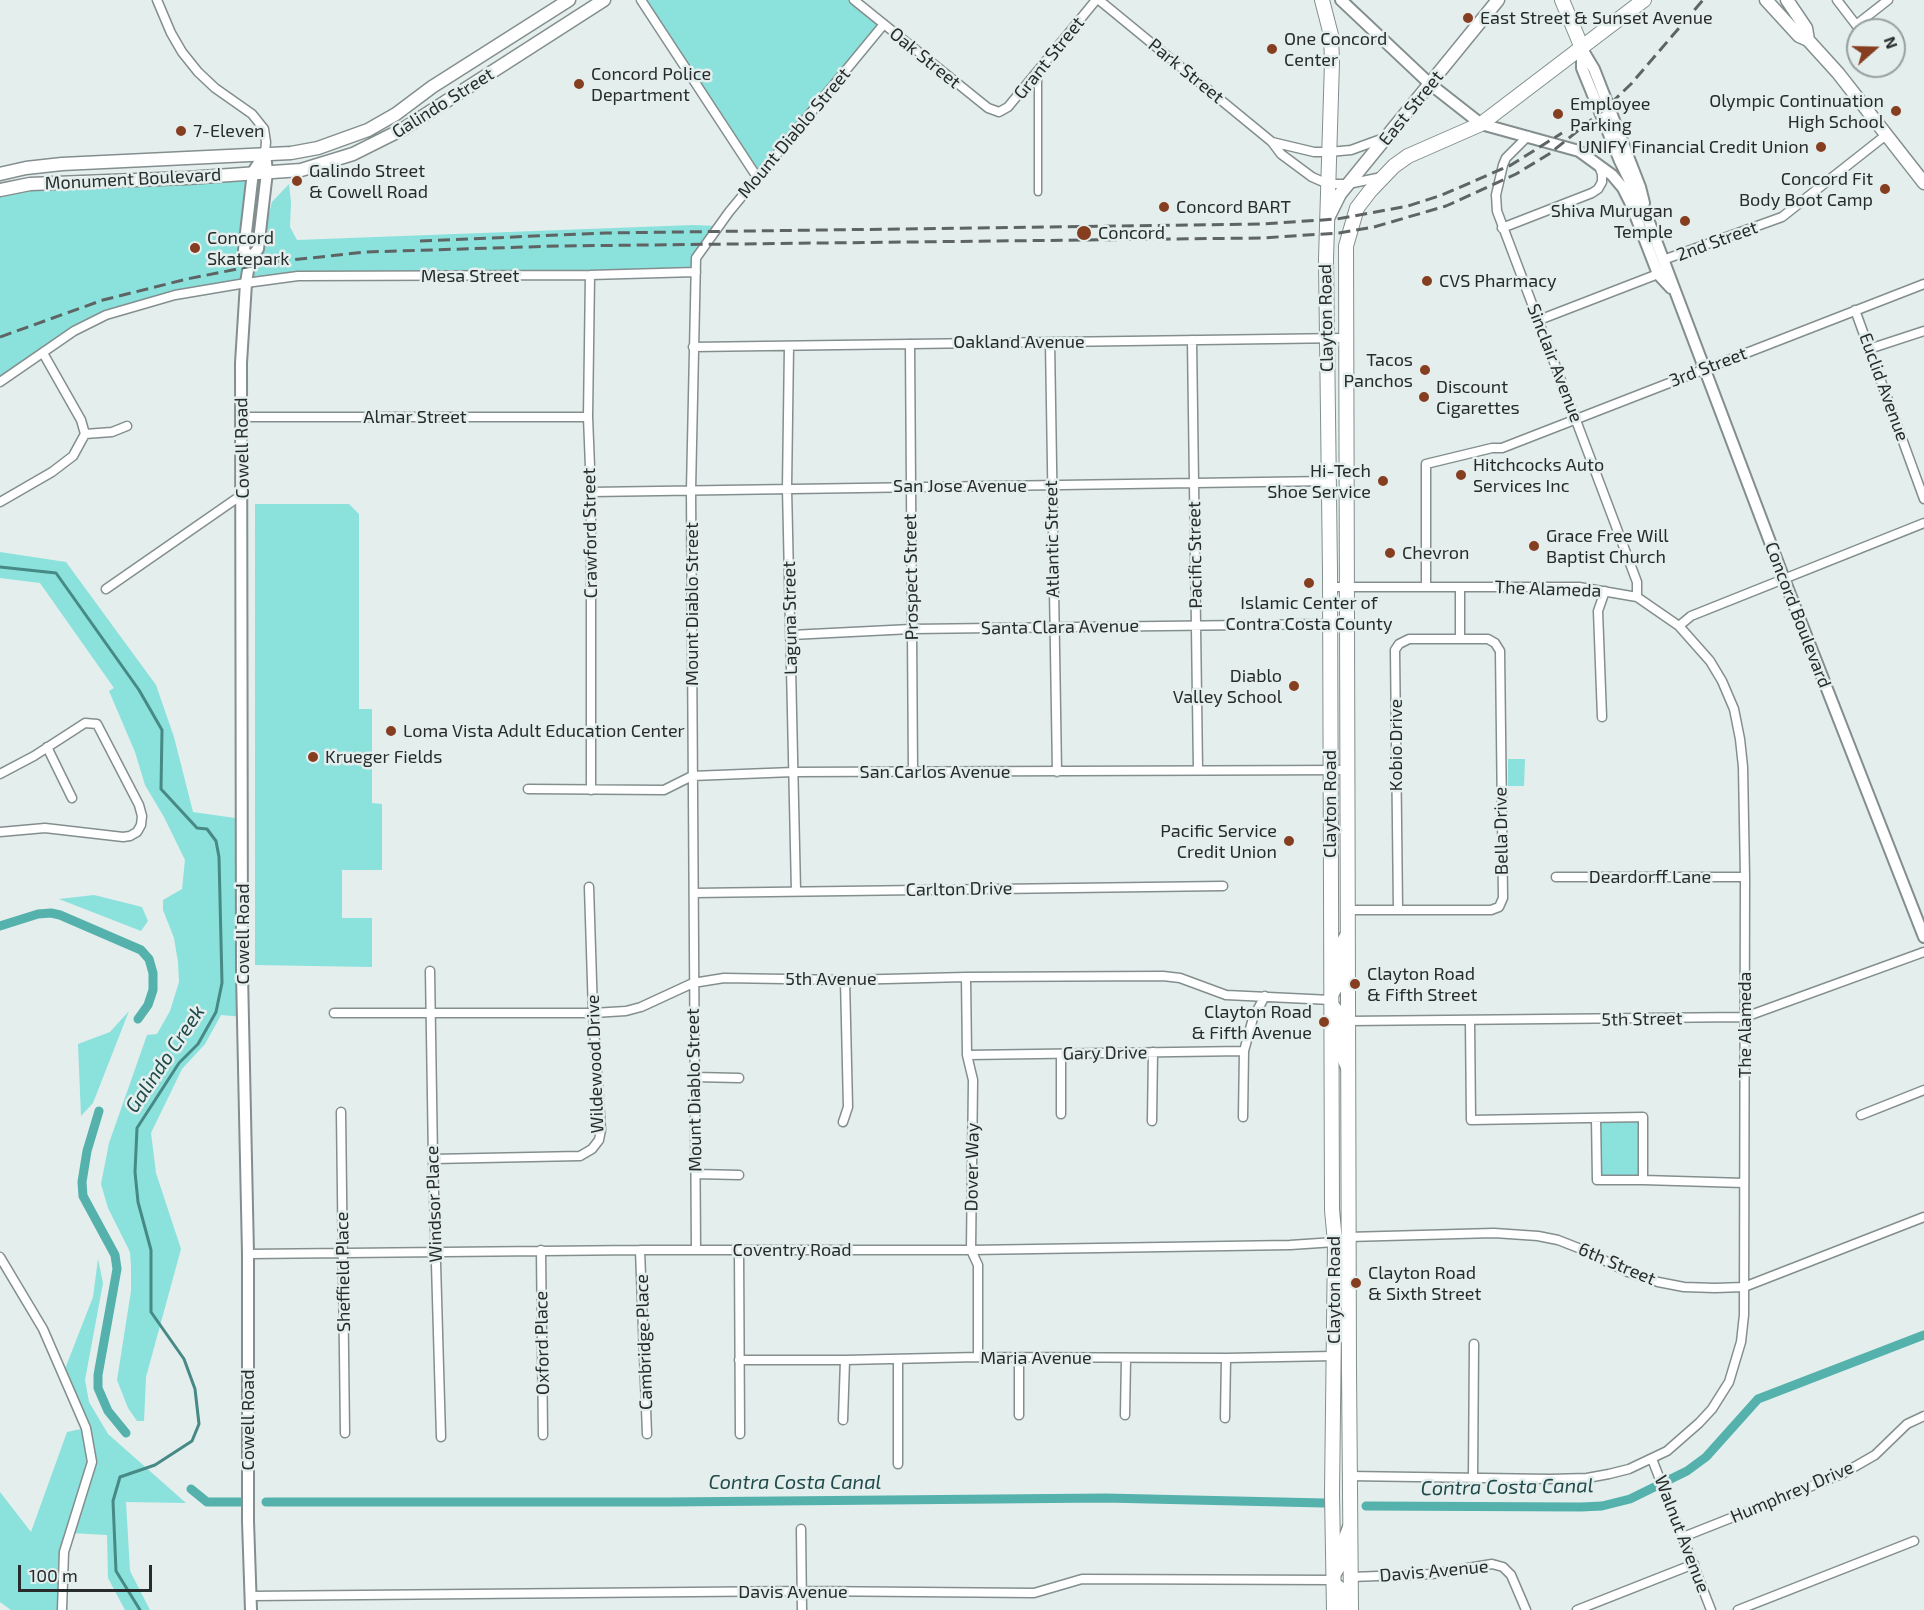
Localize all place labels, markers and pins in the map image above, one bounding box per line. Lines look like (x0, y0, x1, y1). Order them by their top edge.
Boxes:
place label: East Street & Sunset Avenue (1480, 7, 1713, 29)
marker: East Street & Sunset Avenue (1461, 11, 1475, 25)
place label: One Concord Center (1284, 28, 1387, 70)
marker: One Concord Center (1265, 42, 1279, 56)
place label: Concord Police Department (591, 63, 711, 106)
marker: Concord Police Department (572, 77, 586, 91)
place label: Olympic Continuation High School (1709, 90, 1884, 132)
place label: Employee Parking (1570, 93, 1650, 136)
marker: Olympic Continuation High School (1889, 104, 1903, 118)
marker: Employee Parking (1551, 107, 1565, 121)
place label: 7-Eleven (193, 120, 265, 142)
marker: 7-Eleven (174, 124, 188, 138)
place label: UNIFY Financial Credit Union (1578, 136, 1809, 158)
marker: UNIFY Financial Credit Union (1814, 140, 1828, 154)
place label: Galindo Street & Cowell Road (309, 160, 428, 202)
place label: Concord Fit Body Boot Camp (1739, 168, 1873, 210)
marker: Galindo Street & Cowell Road (290, 174, 304, 188)
marker: Concord Fit Body Boot Camp (1878, 182, 1892, 196)
place label: Concord BART (1176, 196, 1291, 218)
marker: Concord BART (1157, 200, 1171, 214)
place label: Shiva Murugan Temple (1551, 200, 1673, 242)
marker: Shiva Murugan Temple (1678, 214, 1692, 228)
place label: Concord (1098, 222, 1165, 244)
marker: Concord (1075, 224, 1093, 242)
place label: Concord Skatepark (207, 227, 289, 270)
marker: Concord Skatepark (188, 241, 202, 255)
place label: CVS Pharmacy (1439, 270, 1556, 292)
marker: CVS Pharmacy (1420, 274, 1434, 288)
place label: Tacos Panchos (1343, 349, 1413, 392)
marker: Tacos Panchos (1418, 363, 1432, 377)
place label: Discount Cigarettes (1436, 376, 1520, 418)
marker: Discount Cigarettes (1417, 390, 1431, 404)
place label: Hitchcocks Auto Services Inc (1473, 454, 1604, 496)
place label: Hi-Tech Shoe Service (1267, 460, 1371, 502)
marker: Hitchcocks Auto Services Inc (1454, 468, 1468, 482)
marker: Hi-Tech Shoe Service (1376, 474, 1390, 488)
place label: Grace Free Will Baptist Church (1546, 525, 1669, 568)
marker: Grace Free Will Baptist Church (1527, 539, 1541, 553)
place label: Chevron (1402, 542, 1470, 564)
marker: Chevron (1383, 546, 1397, 560)
marker: Islamic Center of Contra Costa County (1302, 576, 1316, 590)
place label: Islamic Center of Contra Costa County (1226, 592, 1392, 634)
place label: Diablo Valley School (1173, 665, 1282, 708)
marker: Diablo Valley School (1287, 679, 1301, 693)
place label: Loma Vista Adult Education Center (403, 720, 685, 742)
marker: Loma Vista Adult Education Center (384, 724, 398, 738)
place label: Krueger Fields (325, 746, 442, 768)
marker: Krueger Fields (306, 750, 320, 764)
place label: Pacific Service Credit Union (1160, 820, 1277, 862)
marker: Pacific Service Credit Union (1282, 834, 1296, 848)
place label: Clayton Road & Fifth Street (1367, 963, 1477, 1006)
marker: Clayton Road & Fifth Street (1348, 977, 1362, 991)
place label: Clayton Road & Fifth Avenue (1191, 1001, 1312, 1044)
marker: Clayton Road & Fifth Avenue (1317, 1015, 1331, 1029)
place label: Clayton Road & Sixth Street (1368, 1262, 1481, 1304)
marker: Clayton Road & Sixth Street (1349, 1276, 1363, 1290)

